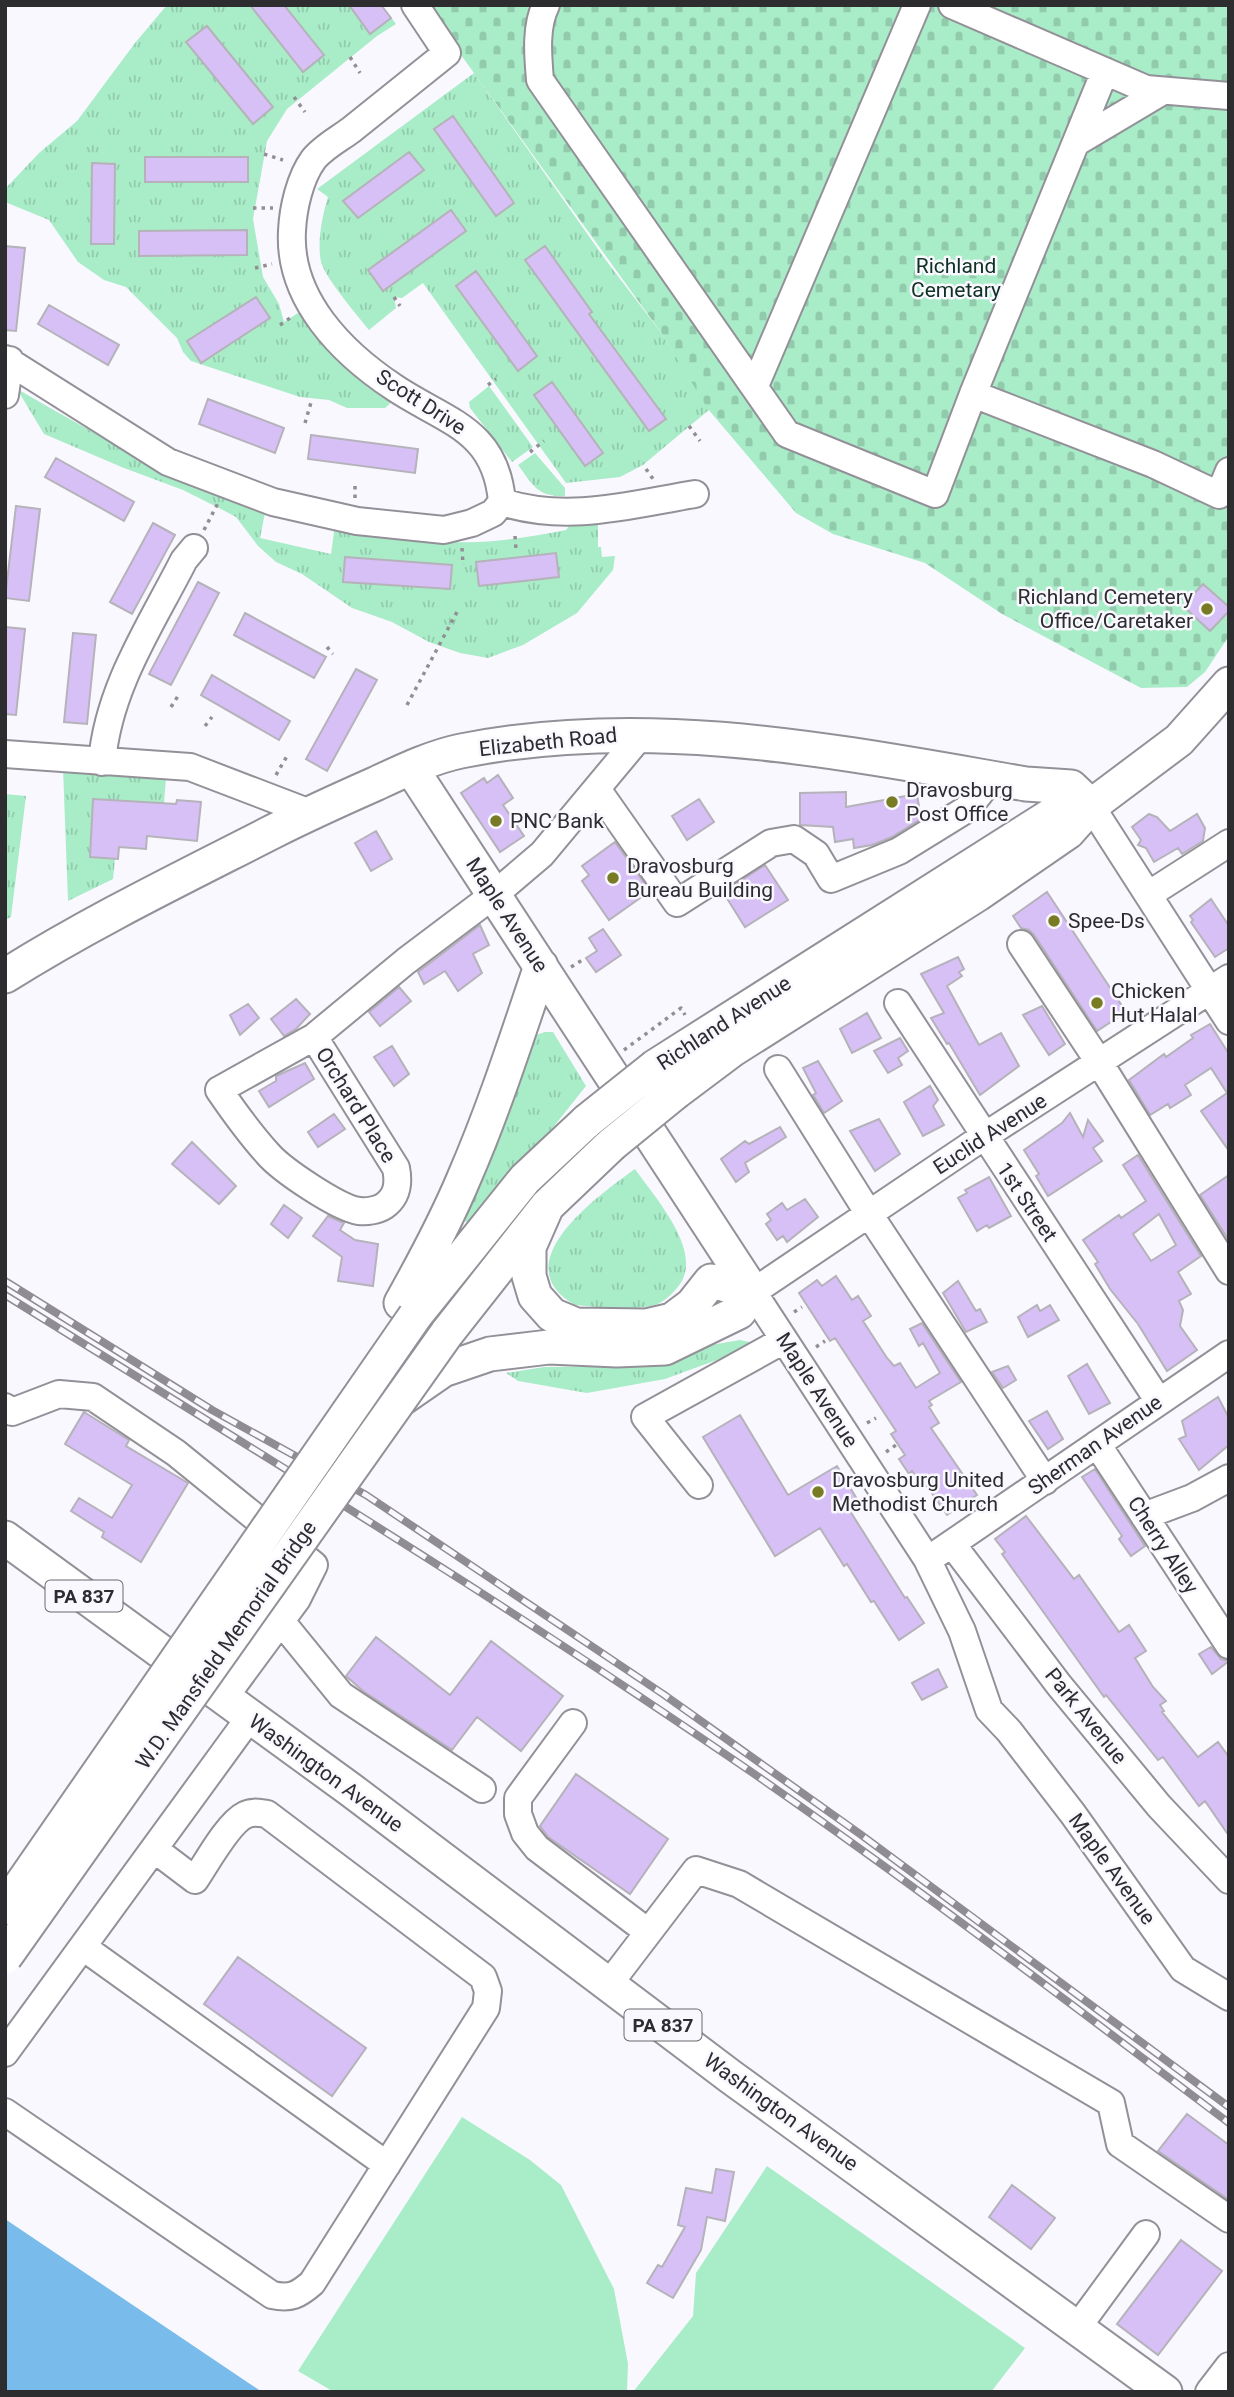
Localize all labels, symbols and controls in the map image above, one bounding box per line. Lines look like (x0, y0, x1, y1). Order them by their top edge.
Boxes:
park label: Richland Cemetary (911, 254, 1001, 302)
street label: Scott Drive (372, 364, 470, 440)
place label: Richland Cemetery Office/Caretaker (1018, 585, 1193, 633)
marker: Richland Cemetery Office/Caretaker (1199, 601, 1215, 617)
street label: Elizabeth Road (478, 723, 618, 761)
place label: Dravosburg Post Office (906, 778, 1013, 826)
marker: Dravosburg Post Office (884, 794, 900, 810)
place label: PNC Bank (510, 809, 604, 833)
marker: PNC Bank (488, 813, 504, 829)
street label: Maple Avenue (461, 853, 553, 977)
place label: Dravosburg Bureau Building (627, 854, 773, 902)
marker: Dravosburg Bureau Building (605, 870, 621, 886)
place label: Spee-Ds (1068, 909, 1145, 933)
marker: Spee-Ds (1046, 913, 1062, 929)
street label: Richland Avenue (653, 971, 795, 1075)
place label: Chicken Hut Halal (1111, 979, 1198, 1027)
marker: Chicken Hut Halal (1089, 995, 1105, 1011)
street label: Orchard Place (311, 1043, 401, 1167)
street label: Euclid Avenue (929, 1088, 1051, 1180)
street label: 1st Street (992, 1158, 1062, 1246)
street label: Maple Avenue (771, 1328, 863, 1452)
street label: Sherman Avenue (1024, 1390, 1166, 1500)
place label: Dravosburg United Methodist Church (832, 1468, 1004, 1516)
marker: Dravosburg United Methodist Church (810, 1484, 826, 1500)
street label: Cherry Alley (1123, 1492, 1203, 1598)
street label: W.D. Mansfield Memorial Bridge (131, 1516, 321, 1774)
road number: PA 837 (46, 1580, 122, 1612)
street label: Park Avenue (1040, 1663, 1132, 1769)
street label: Washington Avenue (244, 1709, 408, 1837)
street label: Maple Avenue (1064, 1809, 1160, 1929)
road number: PA 837 (624, 2010, 702, 2040)
street label: Washington Avenue (699, 2048, 863, 2176)

